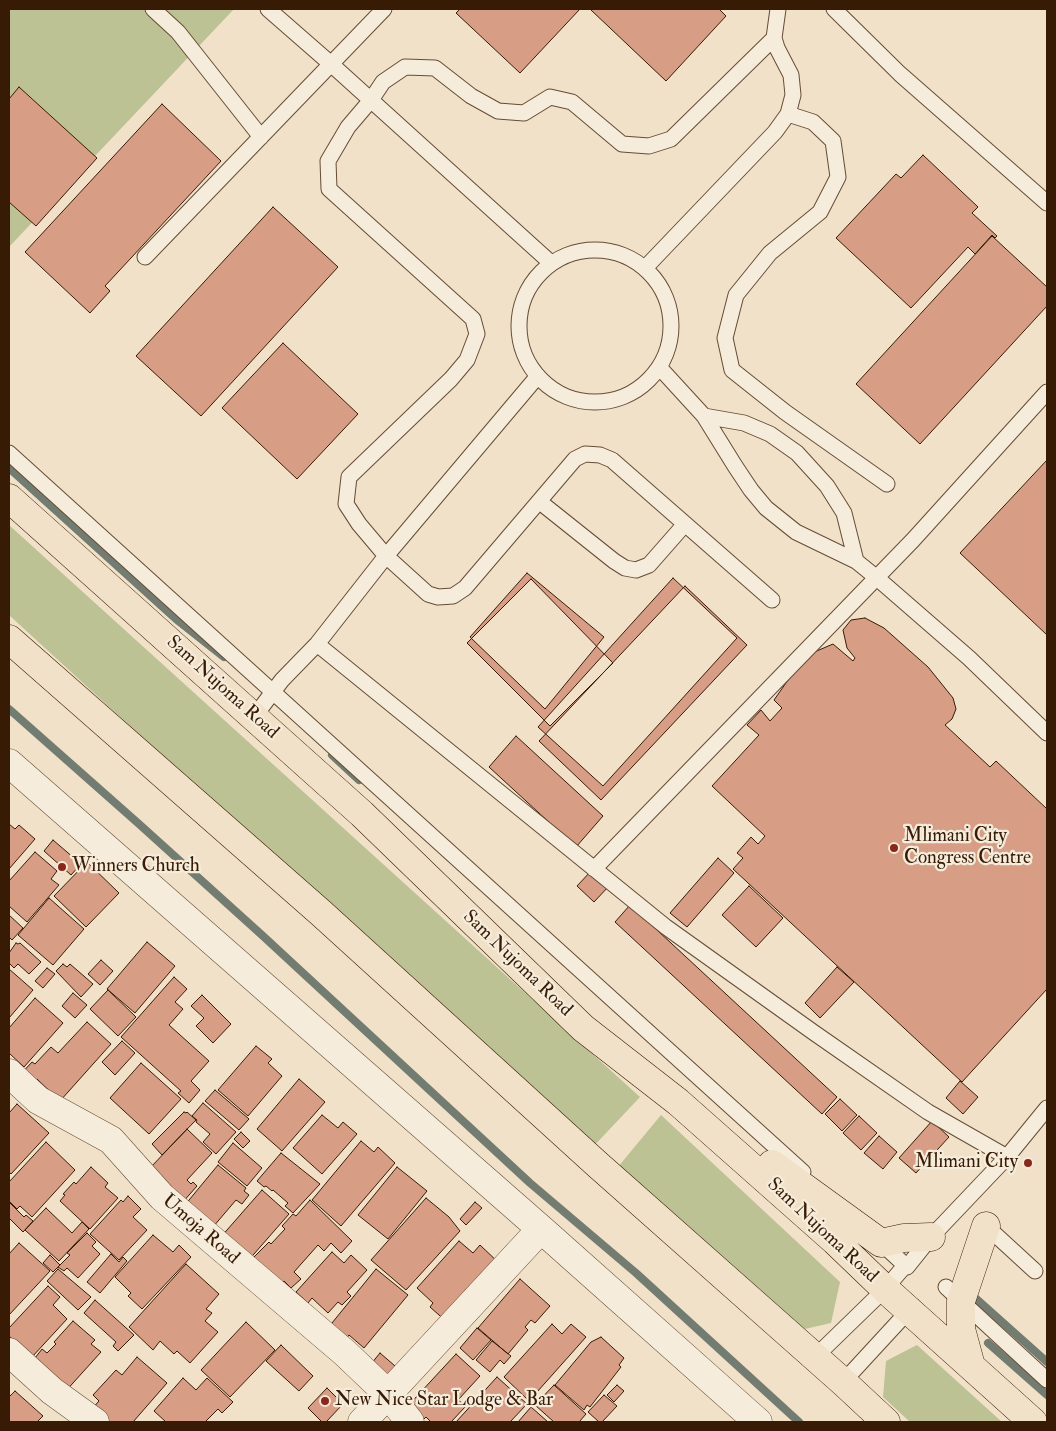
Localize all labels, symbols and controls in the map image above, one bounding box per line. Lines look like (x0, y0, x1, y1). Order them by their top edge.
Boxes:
street label: Sam Nujoma Road (161, 632, 283, 744)
place label: Mlimani City Congress Centre (904, 826, 1031, 870)
marker: Mlimani City Congress Centre (888, 842, 900, 854)
place label: Winners Church (72, 856, 200, 878)
marker: Winners Church (56, 861, 68, 873)
street label: Sam Nujoma Road (458, 906, 576, 1022)
place label: Mlimani City (915, 1152, 1018, 1174)
marker: Mlimani City (1022, 1157, 1034, 1169)
street label: Sam Nujoma Road (762, 1174, 882, 1288)
street label: Umoja Road (157, 1190, 243, 1270)
place label: New Nice Star Lodge & Bar (335, 1390, 553, 1412)
marker: New Nice Star Lodge & Bar (319, 1395, 331, 1407)

